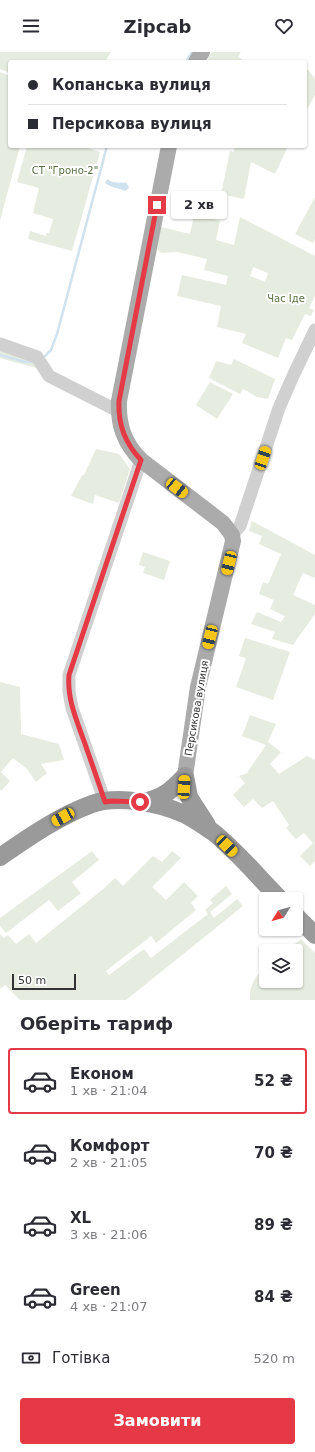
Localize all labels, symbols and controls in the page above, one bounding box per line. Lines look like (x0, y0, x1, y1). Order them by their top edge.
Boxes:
icon: menu (20, 15, 42, 37)
icon: heart (273, 15, 295, 37)
text: Zipcab (124, 16, 191, 37)
text: Копанська вулиця (52, 76, 211, 94)
text: Персикова вулиця (52, 115, 212, 133)
park label: СТ "Гроно-2" (32, 165, 98, 176)
callout: 2 хв (171, 191, 227, 219)
route end (148, 196, 166, 214)
text: 2 хв (184, 197, 214, 212)
park label: Час Іде (267, 293, 305, 304)
car (254, 445, 272, 471)
car (164, 476, 190, 500)
car (220, 550, 238, 576)
car (201, 624, 219, 650)
street label: Персикова вулиця (183, 659, 210, 757)
car (177, 775, 191, 799)
route start (131, 793, 149, 811)
car (50, 806, 76, 828)
car (214, 833, 240, 859)
north arrow (259, 892, 303, 936)
map controls (259, 892, 303, 988)
button: layers (259, 944, 303, 988)
scale bar (12, 972, 76, 991)
text: 50 m (18, 974, 46, 987)
text: Оберіть тариф (20, 1013, 173, 1034)
icon: car (22, 1063, 58, 1099)
text: Економ (70, 1065, 134, 1083)
text: 52 ₴ (254, 1072, 293, 1090)
text: 1 хв · 21:04 (70, 1083, 148, 1098)
icon: car (22, 1135, 58, 1171)
text: Комфорт (70, 1137, 149, 1155)
text: 70 ₴ (254, 1144, 293, 1162)
text: 2 хв · 21:05 (70, 1155, 148, 1170)
icon: car (22, 1207, 58, 1243)
text: XL (70, 1209, 91, 1227)
text: 89 ₴ (254, 1216, 293, 1234)
text: 3 хв · 21:06 (70, 1227, 148, 1242)
icon: car (22, 1279, 58, 1315)
text: Green (70, 1281, 121, 1299)
text: 84 ₴ (254, 1288, 293, 1306)
text: 4 хв · 21:07 (70, 1299, 148, 1314)
icon: cash (20, 1347, 42, 1369)
text: Готівка (52, 1349, 110, 1367)
text: 520 m (253, 1351, 295, 1366)
button: Замовити (20, 1398, 295, 1444)

